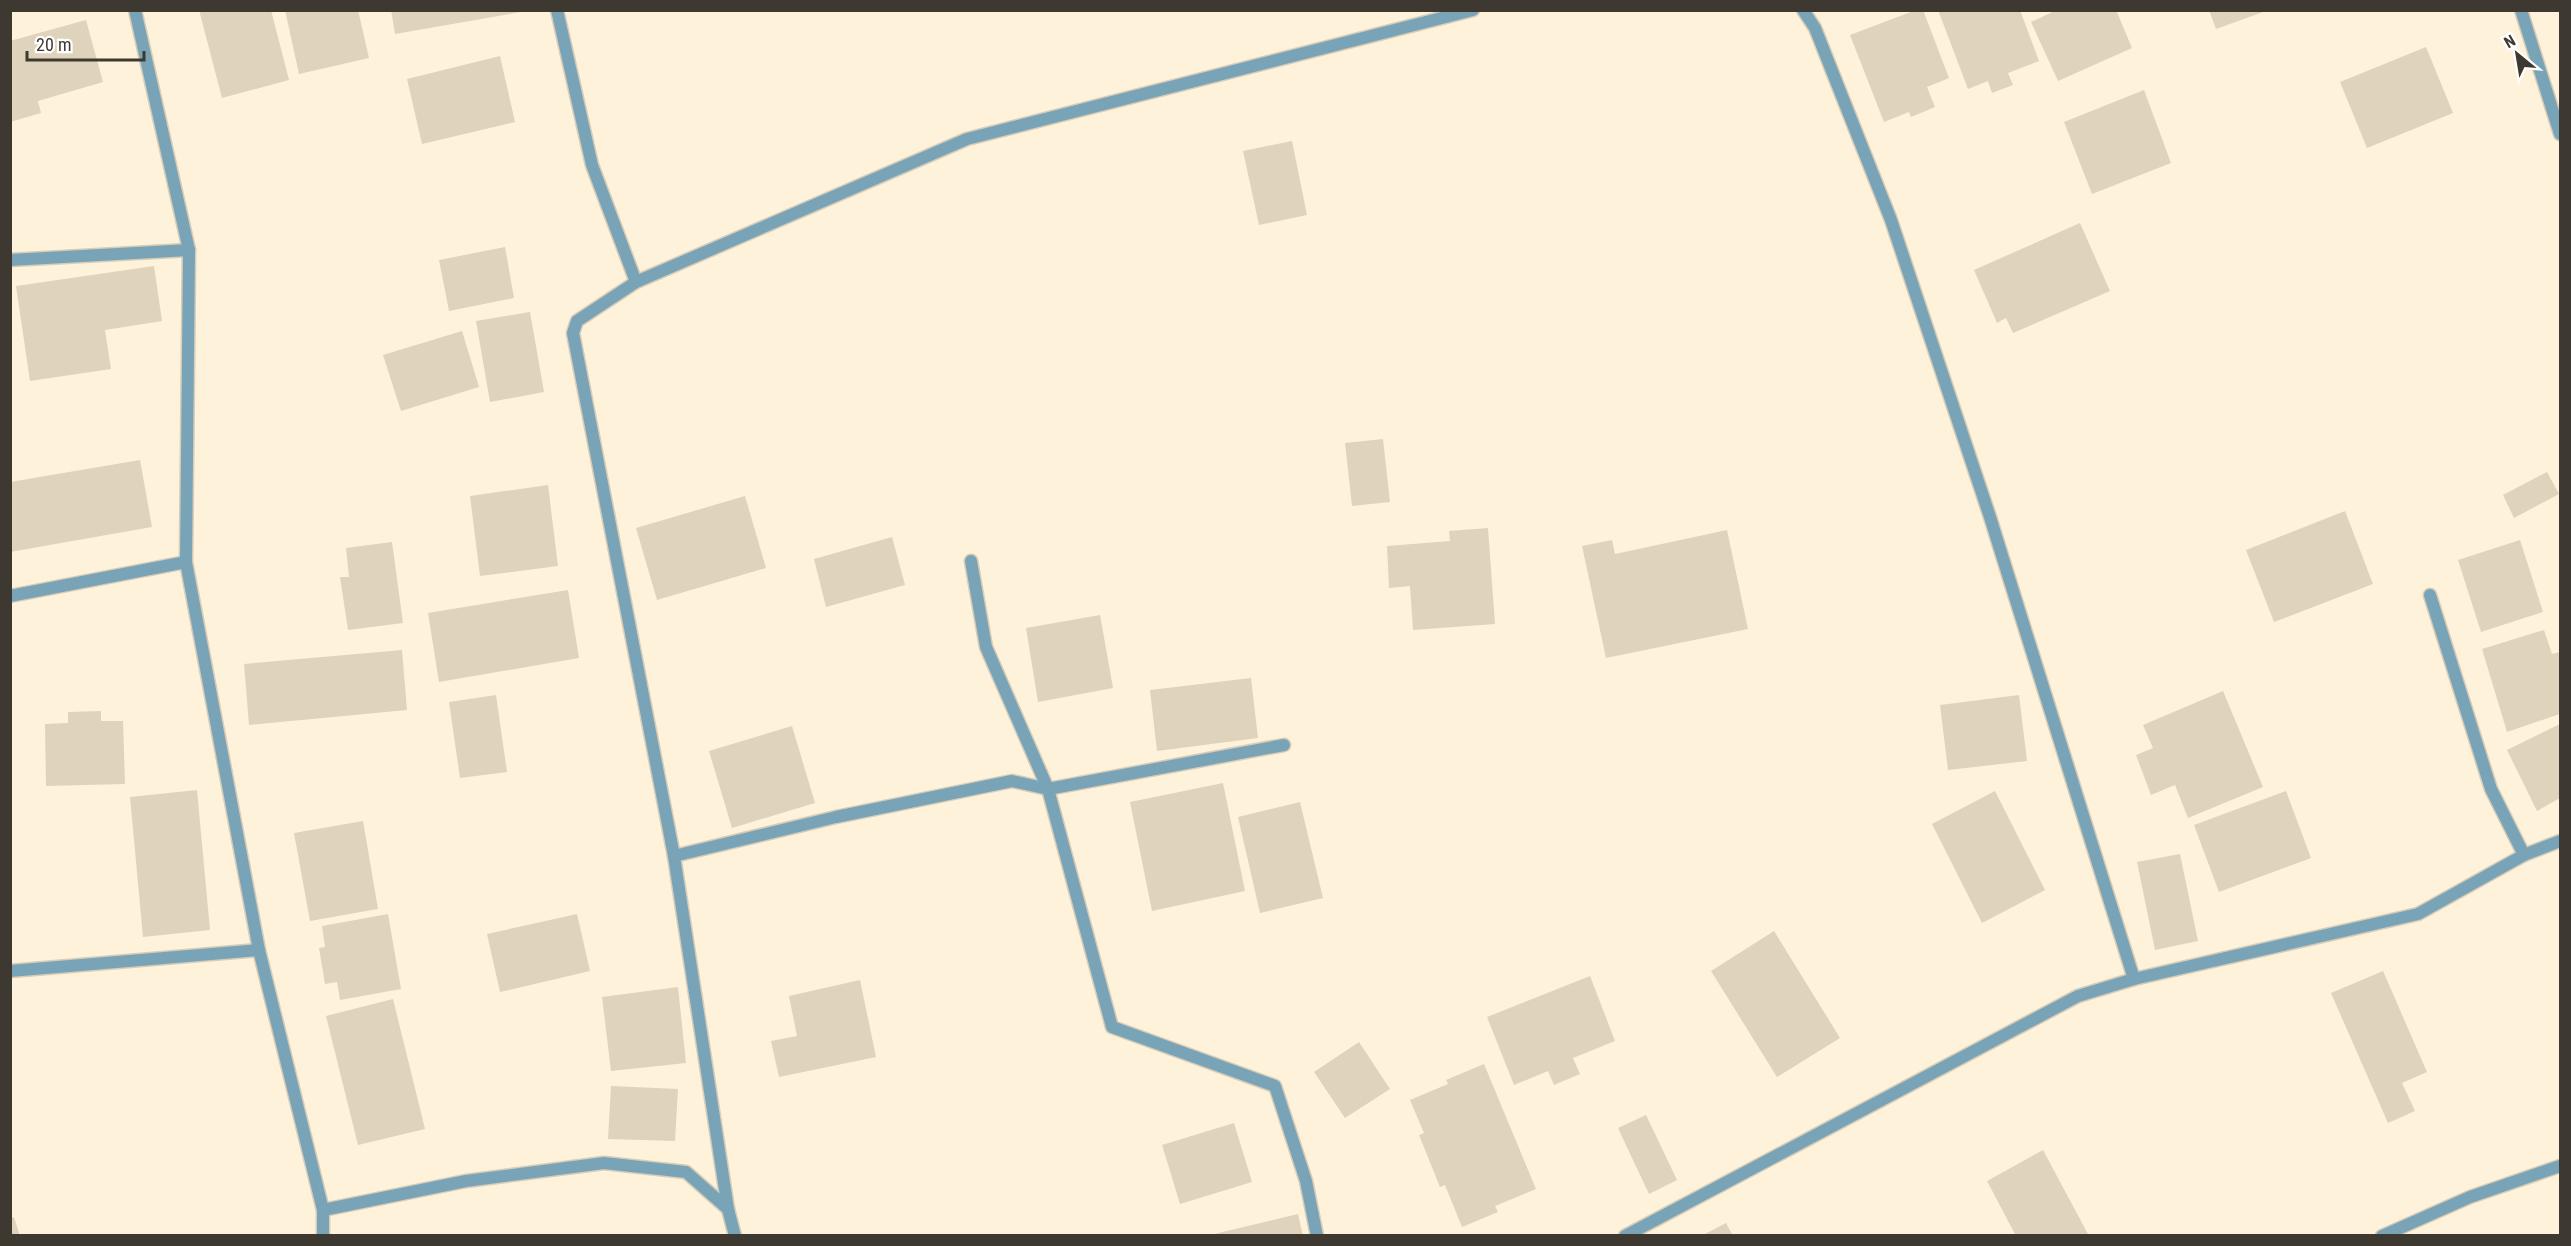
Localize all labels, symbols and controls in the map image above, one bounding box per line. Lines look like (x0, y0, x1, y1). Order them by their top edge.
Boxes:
scale bar (27, 24, 144, 62)
north arrow (2487, 24, 2547, 84)
text: N (2501, 31, 2519, 52)
text: 20 m (36, 34, 71, 55)

